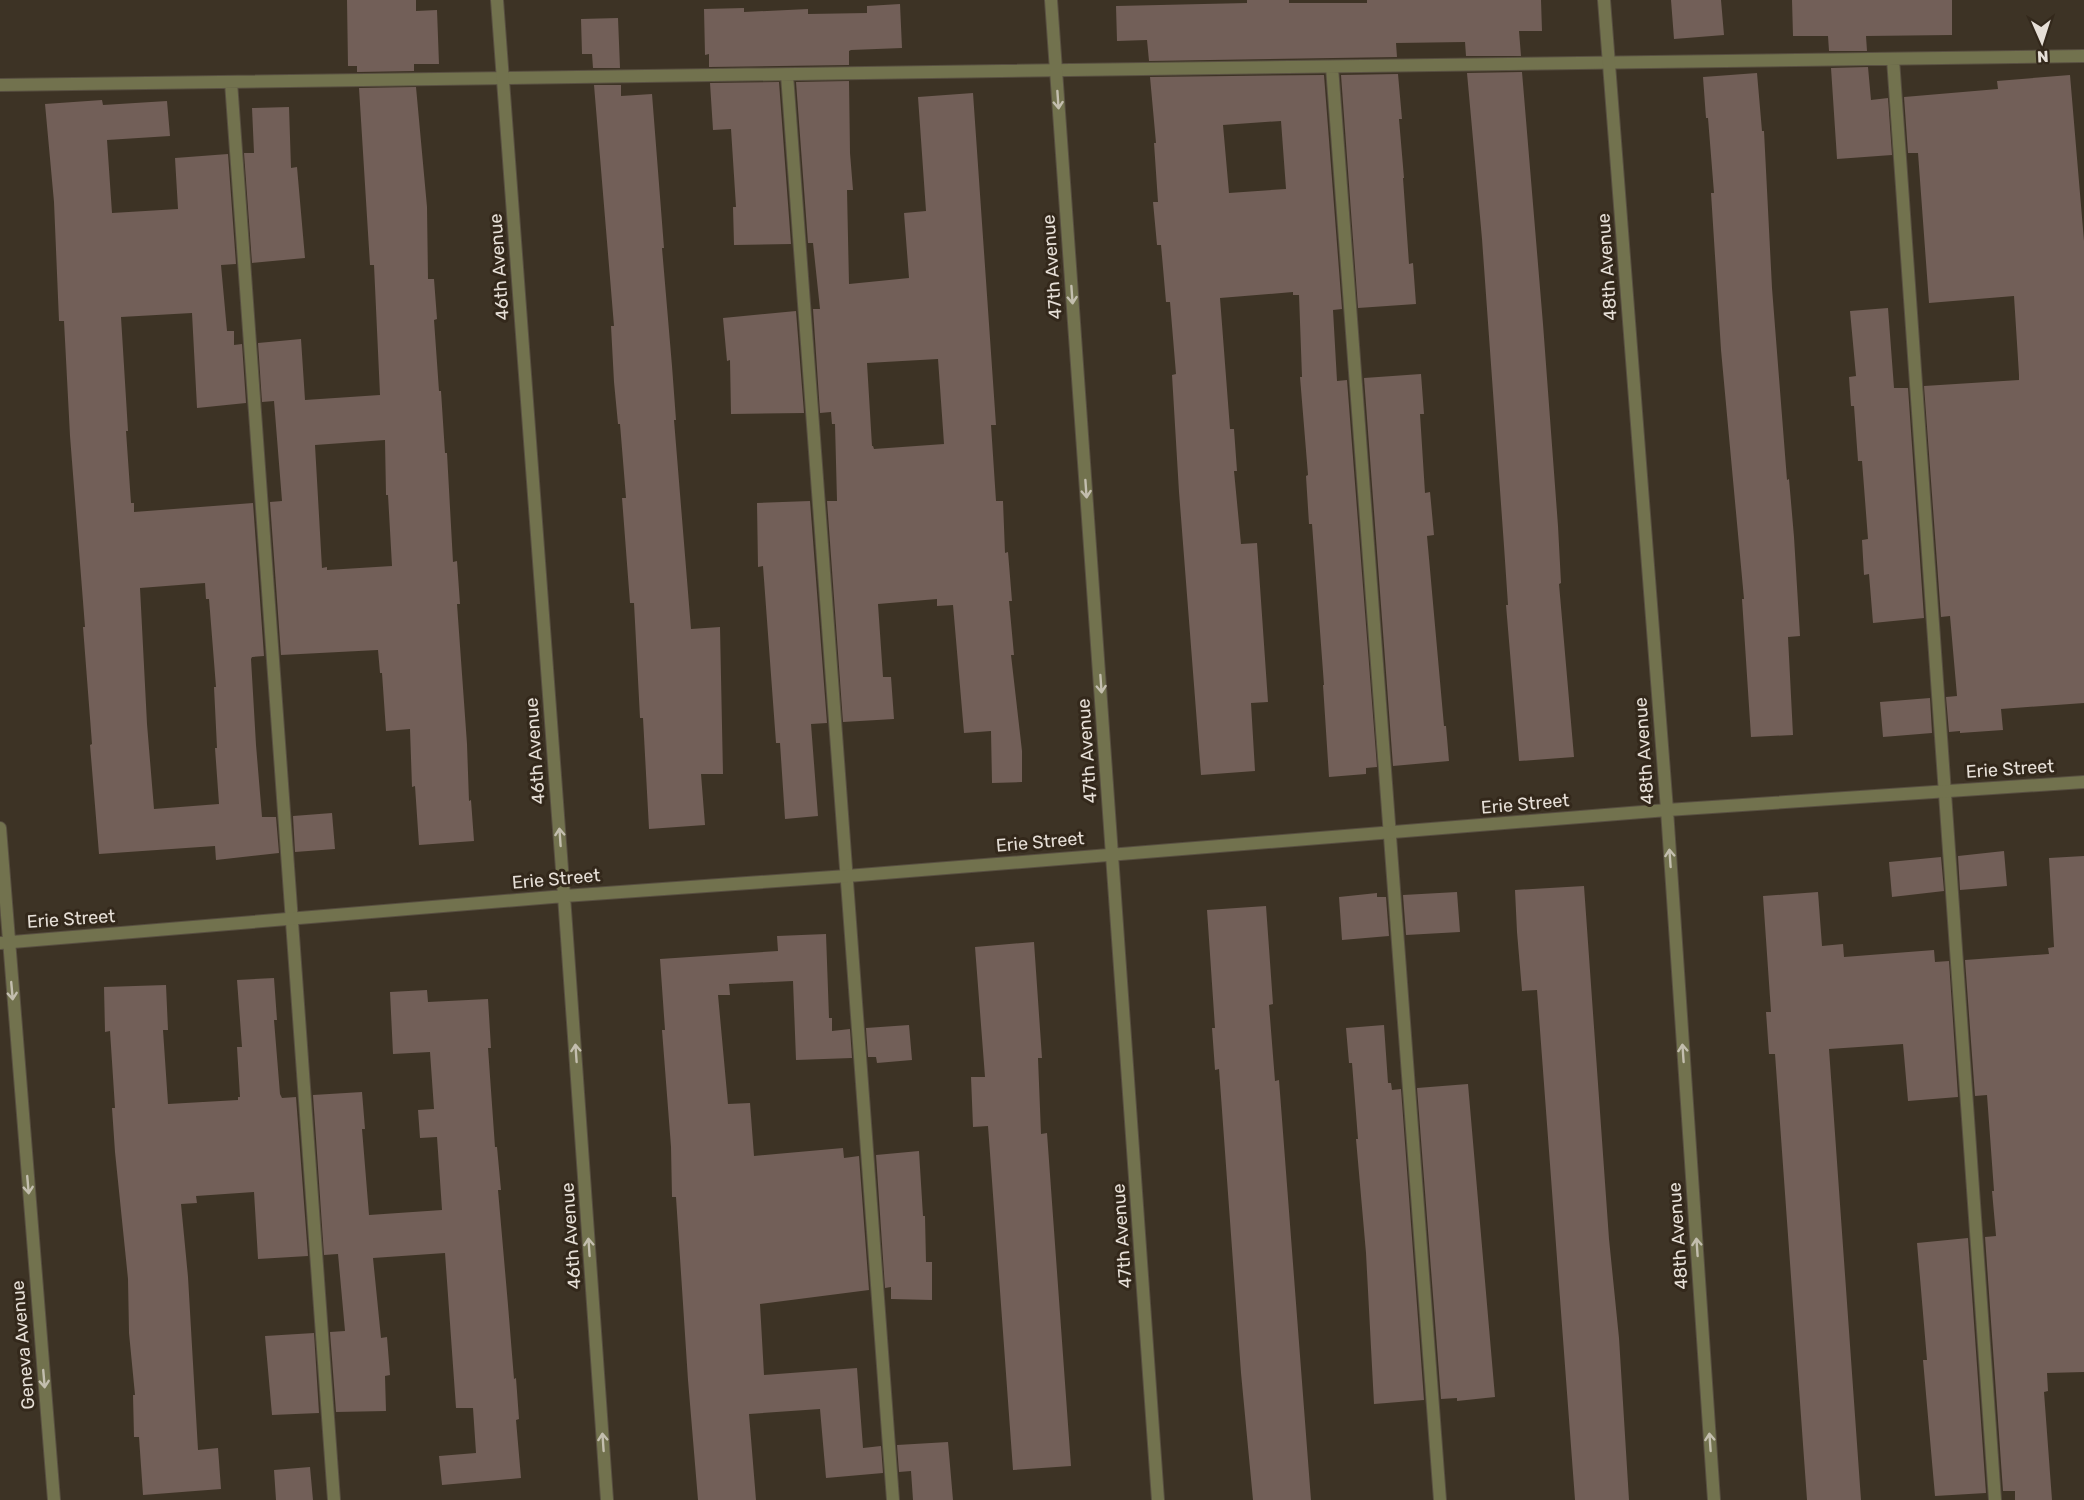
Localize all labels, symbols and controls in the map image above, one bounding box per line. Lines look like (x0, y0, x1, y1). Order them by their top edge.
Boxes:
north arrow (2012, 12, 2072, 72)
text: N (2037, 47, 2049, 66)
one-way arrow (1053, 90, 1064, 110)
street label: 46th Avenue (484, 213, 514, 321)
street label: 48th Avenue (1592, 213, 1622, 321)
street label: 47th Avenue (1037, 214, 1067, 320)
one-way arrow (1067, 284, 1078, 304)
one-way arrow (1081, 479, 1092, 499)
one-way arrow (1095, 673, 1106, 693)
street label: 46th Avenue (520, 697, 550, 805)
street label: 48th Avenue (1629, 697, 1659, 805)
street label: 47th Avenue (1072, 698, 1102, 804)
street label: Erie Street (1965, 755, 2055, 783)
street label: Erie Street (1480, 789, 1570, 819)
street label: Erie Street (995, 827, 1085, 857)
one-way arrow (554, 828, 565, 848)
one-way arrow (1664, 849, 1675, 868)
street label: Erie Street (511, 864, 601, 894)
street label: Erie Street (26, 905, 116, 933)
one-way arrow (7, 980, 18, 1000)
one-way arrow (570, 1043, 581, 1063)
one-way arrow (1678, 1043, 1689, 1063)
one-way arrow (23, 1174, 34, 1194)
street label: 46th Avenue (556, 1182, 586, 1290)
street label: 48th Avenue (1663, 1182, 1693, 1290)
street label: 47th Avenue (1107, 1183, 1137, 1289)
one-way arrow (584, 1238, 595, 1258)
one-way arrow (1691, 1238, 1702, 1258)
street label: Geneva Avenue (6, 1280, 40, 1410)
one-way arrow (39, 1369, 50, 1389)
one-way arrow (598, 1432, 609, 1452)
one-way arrow (1704, 1432, 1715, 1452)

